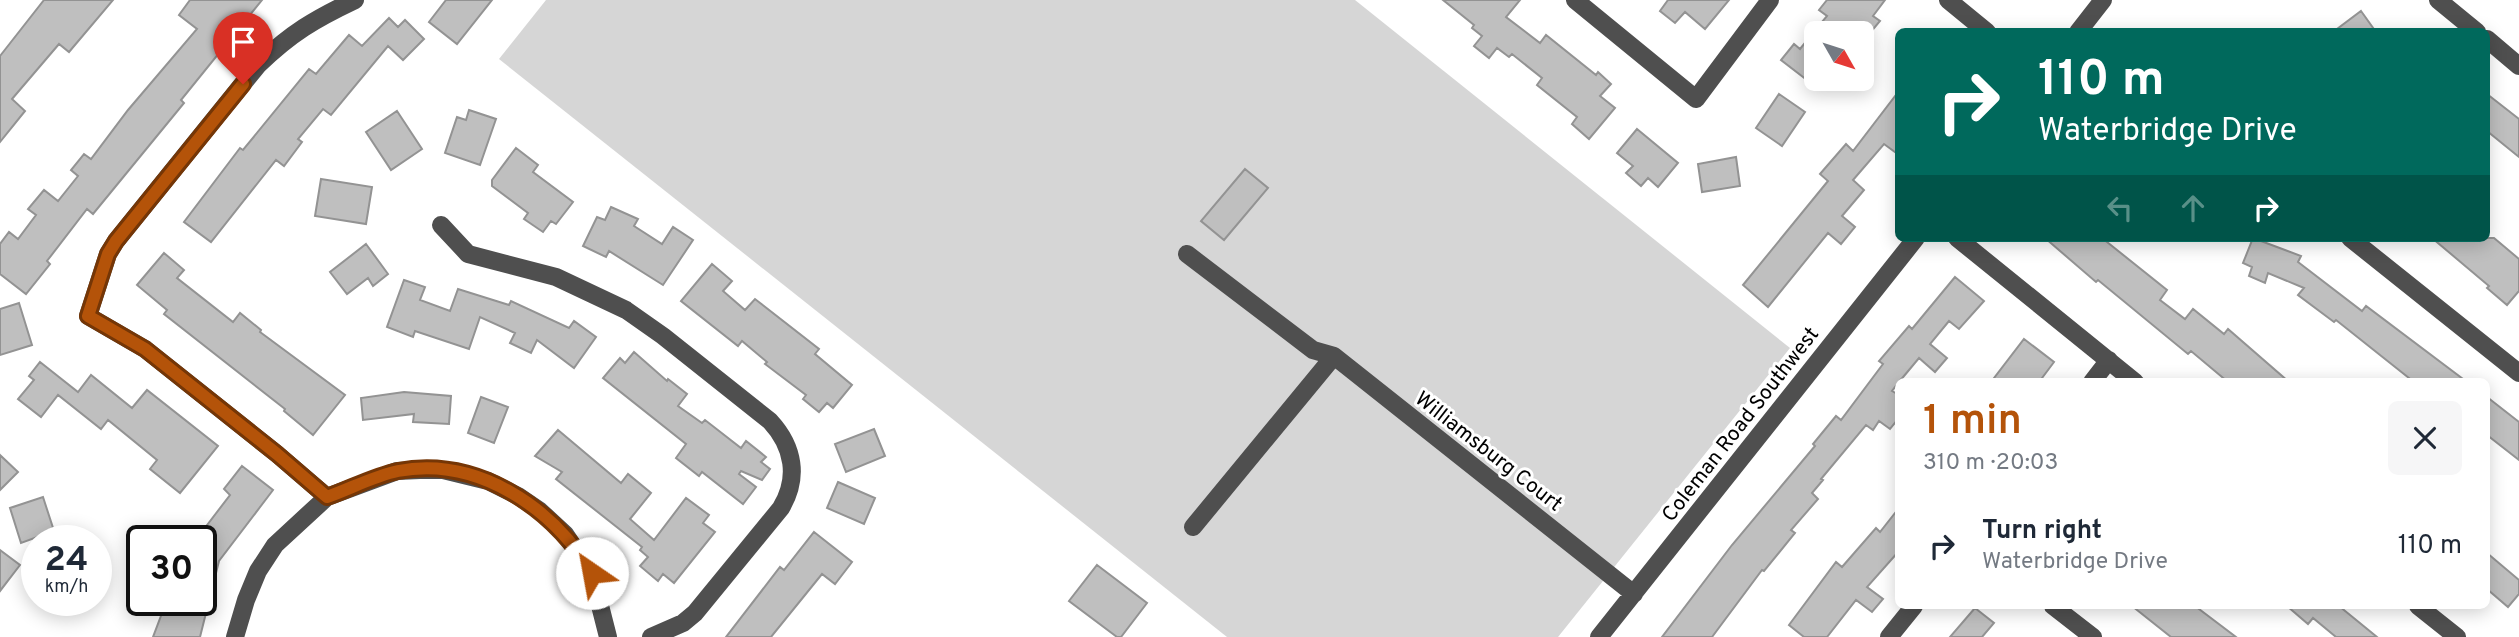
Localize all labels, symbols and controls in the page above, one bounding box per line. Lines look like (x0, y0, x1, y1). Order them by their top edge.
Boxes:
pin (213, 12.0, 273, 84)
north arrow (1804, 21, 1874, 91)
map controls (1804, 21, 1874, 91)
icon: arrive (224, 23, 262, 61)
text: 110 m (2038, 51, 2165, 113)
icon: right (1923, 56, 2014, 147)
text: Waterbridge Drive (2038, 112, 2297, 152)
icon: left (2101, 189, 2139, 227)
icon: ahead (2174, 189, 2212, 227)
icon: right (2247, 189, 2285, 227)
street label: Coleman Road Southwest (1657, 322, 1826, 528)
street label: Williamsburg Court (1409, 386, 1567, 518)
text: 1 min (1923, 396, 2022, 449)
button: close (2388, 401, 2462, 475)
text: 310 m · 20:03 (1923, 449, 2058, 478)
text: Turn right (1982, 515, 2102, 548)
speed limit sign: 30 (126, 525, 217, 616)
icon: right (1923, 527, 1961, 565)
text: 110 m (2398, 530, 2462, 563)
position arrow (555, 536, 629, 610)
text: 24 (45, 539, 88, 583)
text: Waterbridge Drive (1982, 548, 2168, 577)
text: km/h (45, 576, 88, 599)

